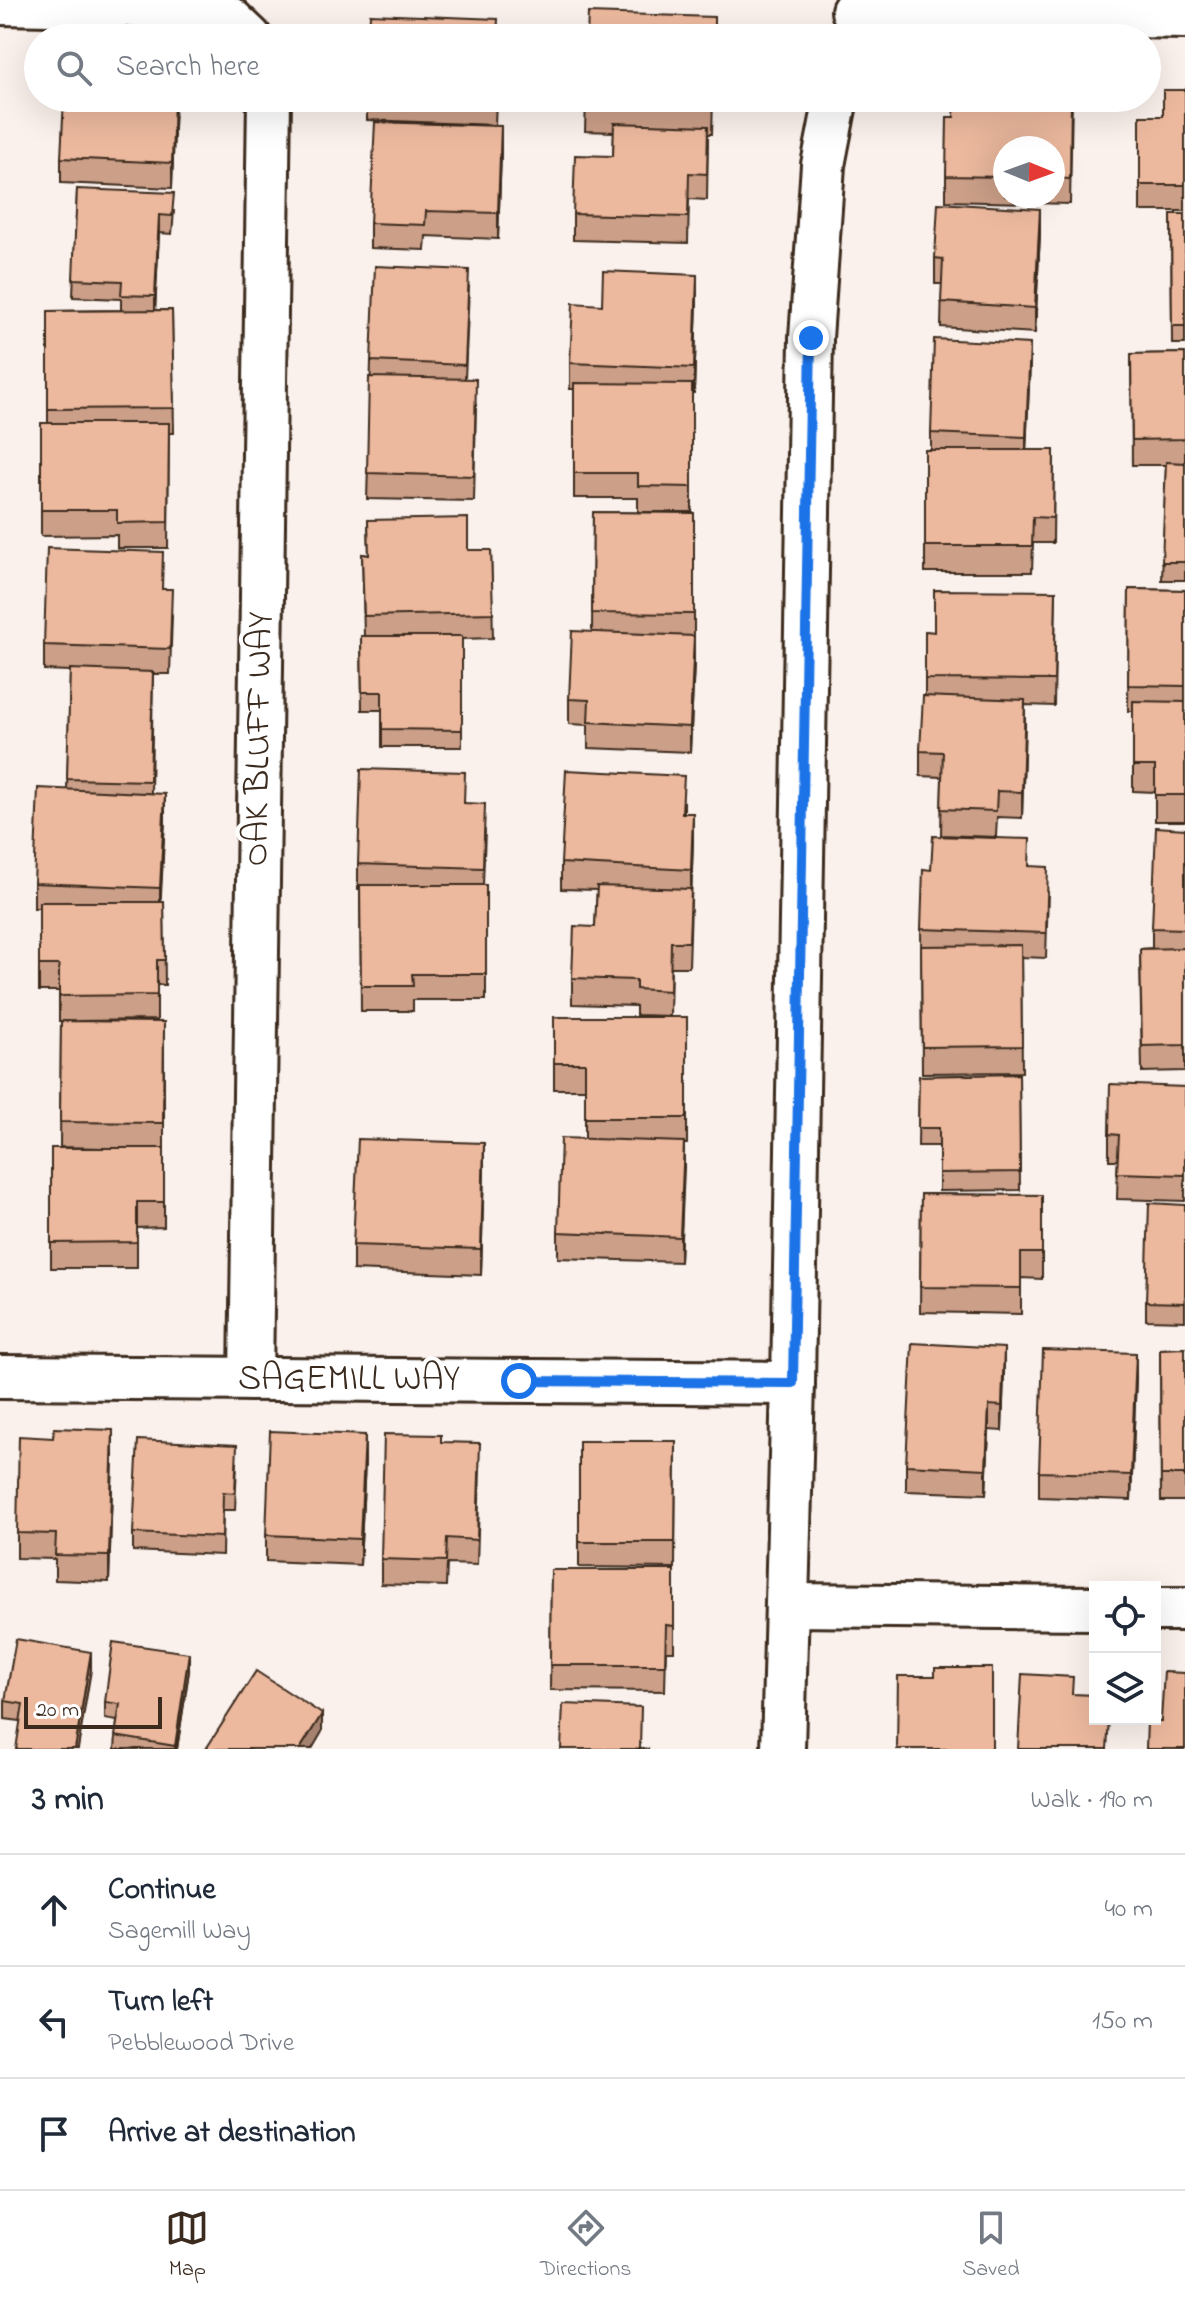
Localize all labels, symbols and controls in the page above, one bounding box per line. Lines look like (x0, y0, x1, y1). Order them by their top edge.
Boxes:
search box (24, 24, 1161, 112)
icon: search (52, 46, 96, 90)
text: Search here (116, 46, 260, 90)
north arrow (993, 136, 1065, 208)
route end (793, 320, 829, 356)
street label: OAK BLUFF WAY (231, 611, 289, 867)
street label: SAGEMILL WAY (238, 1354, 461, 1407)
route start (501, 1363, 537, 1399)
map controls (1089, 1581, 1161, 1725)
button: locate (1089, 1581, 1161, 1653)
button: layers (1089, 1653, 1161, 1725)
scale bar (24, 1693, 162, 1729)
text: 20 m (36, 1695, 79, 1727)
text: 3 min (32, 1776, 104, 1826)
text: Walk · 190 m (1031, 1782, 1153, 1820)
text: Continue (108, 1869, 216, 1913)
icon: ahead (32, 1888, 76, 1932)
text: 40 m (1104, 1891, 1153, 1929)
text: Sagemill Way (108, 1913, 251, 1951)
text: Turn left (108, 1981, 213, 2025)
icon: left (32, 2000, 76, 2044)
text: 150 m (1092, 2003, 1153, 2041)
text: Pebblewood Drive (108, 2025, 294, 2063)
icon: arrive (32, 2112, 76, 2156)
text: Arrive at destination (108, 2112, 356, 2156)
tab: Map (165, 2206, 209, 2286)
tab: Directions (540, 2206, 631, 2286)
tab: Saved (962, 2206, 1020, 2286)

